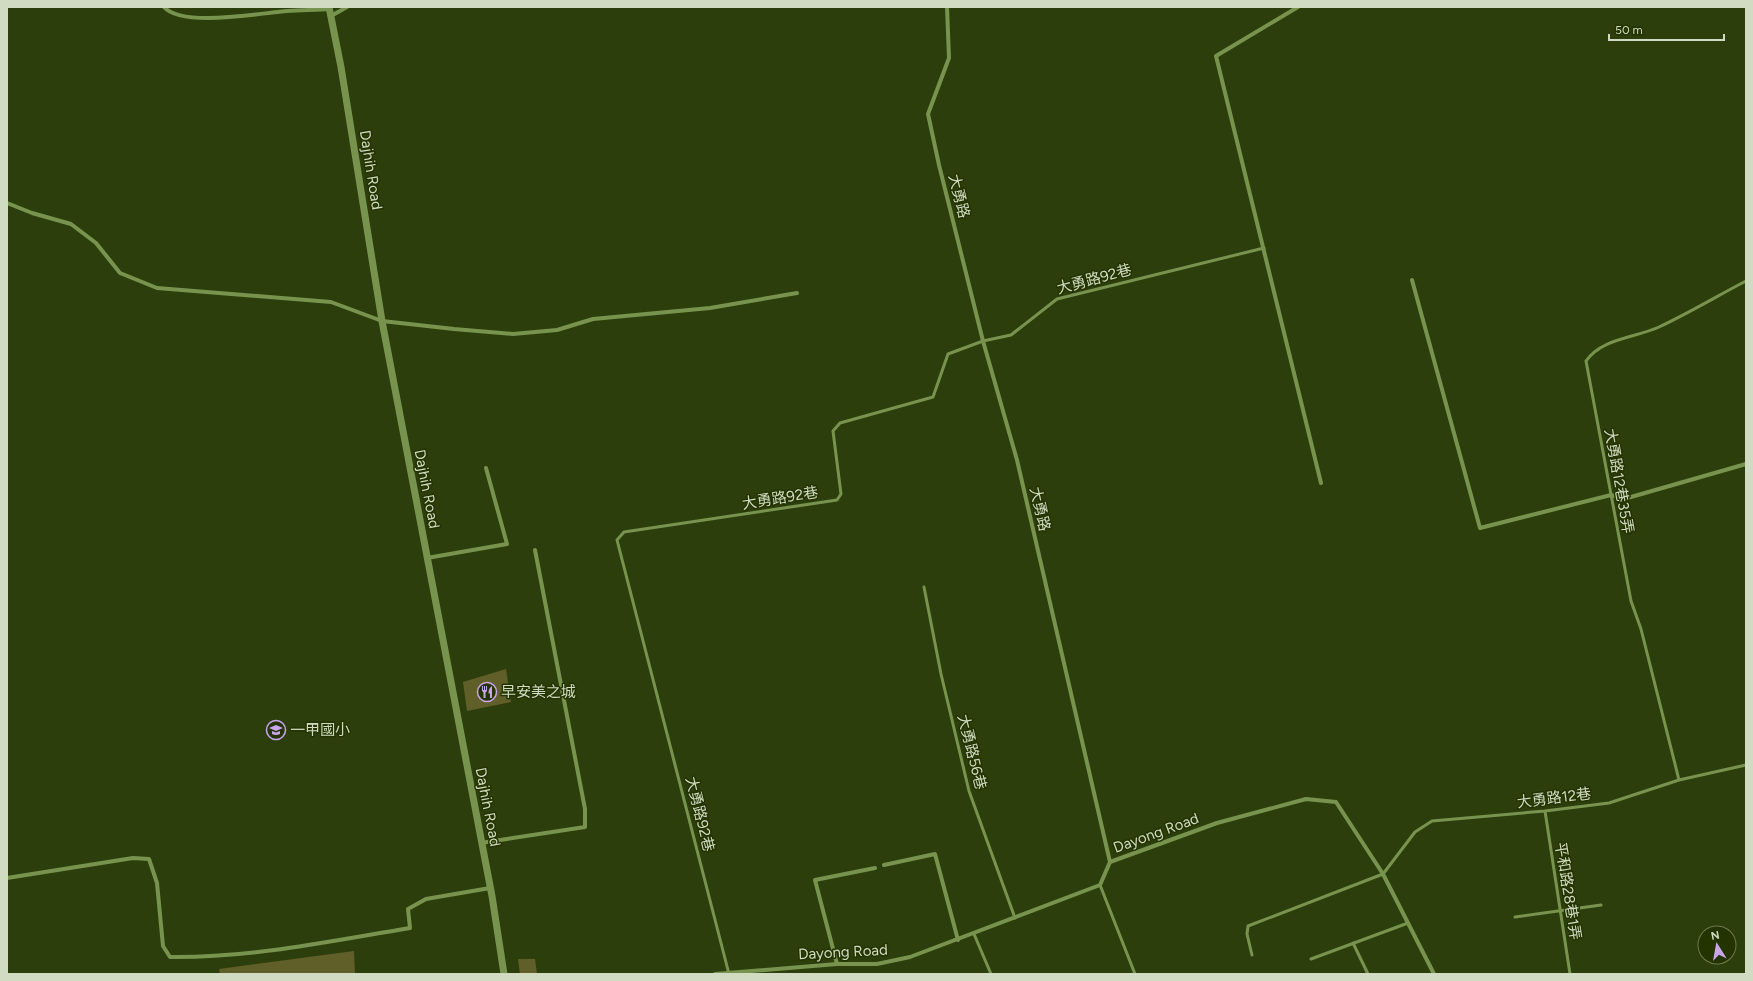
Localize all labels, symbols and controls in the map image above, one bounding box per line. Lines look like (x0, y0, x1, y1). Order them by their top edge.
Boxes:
scale bar (1609, 16, 1724, 42)
text: 50 m (1615, 23, 1643, 37)
street label: Dajhih Road (356, 129, 386, 211)
street label: 大勇路 (945, 172, 973, 220)
street label: 大勇路92巷 (1055, 260, 1133, 298)
street label: 大勇路12巷35弄 (1601, 427, 1637, 535)
street label: Dajhih Road (410, 448, 444, 530)
street label: 大勇路92巷 (741, 483, 819, 513)
street label: 大勇路 (1026, 485, 1054, 533)
restaurant icon: 早安美之城 (476, 681, 498, 703)
place label: 早安美之城 (501, 683, 576, 701)
street label: 大勇路56巷 (954, 712, 990, 792)
school or university icon: 一甲國小 (265, 719, 287, 741)
place label: 一甲國小 (290, 721, 350, 739)
street label: Dajhih Road (471, 766, 505, 848)
street label: 大勇路92巷 (682, 775, 718, 853)
street label: 大勇路12巷 (1516, 785, 1592, 811)
street label: Dayong Road (1111, 809, 1201, 857)
street label: 平和路28巷1弄 (1551, 841, 1585, 941)
north arrow (1697, 925, 1737, 965)
text: N (1710, 928, 1721, 943)
street label: Dayong Road (798, 941, 888, 963)

